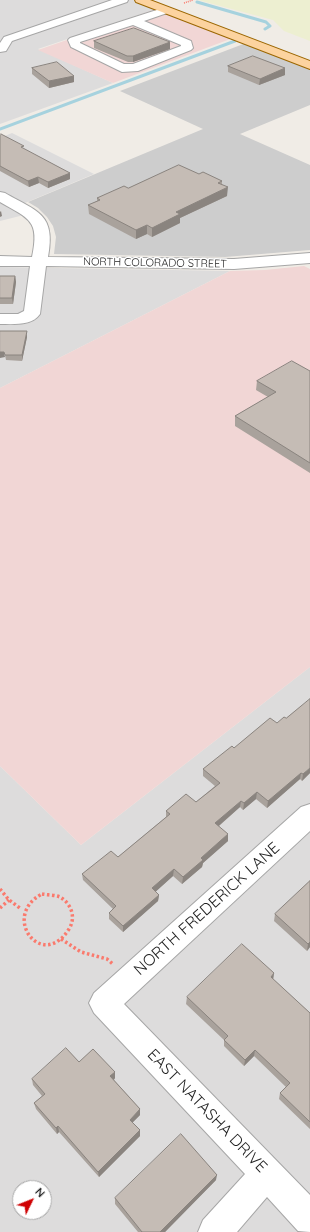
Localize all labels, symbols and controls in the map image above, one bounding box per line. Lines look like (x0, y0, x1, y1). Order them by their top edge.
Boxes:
street label: NORTH COLORADO STREET (83, 255, 227, 271)
street label: NORTH FREDERICK LANE (130, 839, 284, 979)
street label: EAST NATASHA DRIVE (143, 1045, 271, 1177)
north arrow (12, 1180, 52, 1220)
text: N (32, 1185, 48, 1200)

